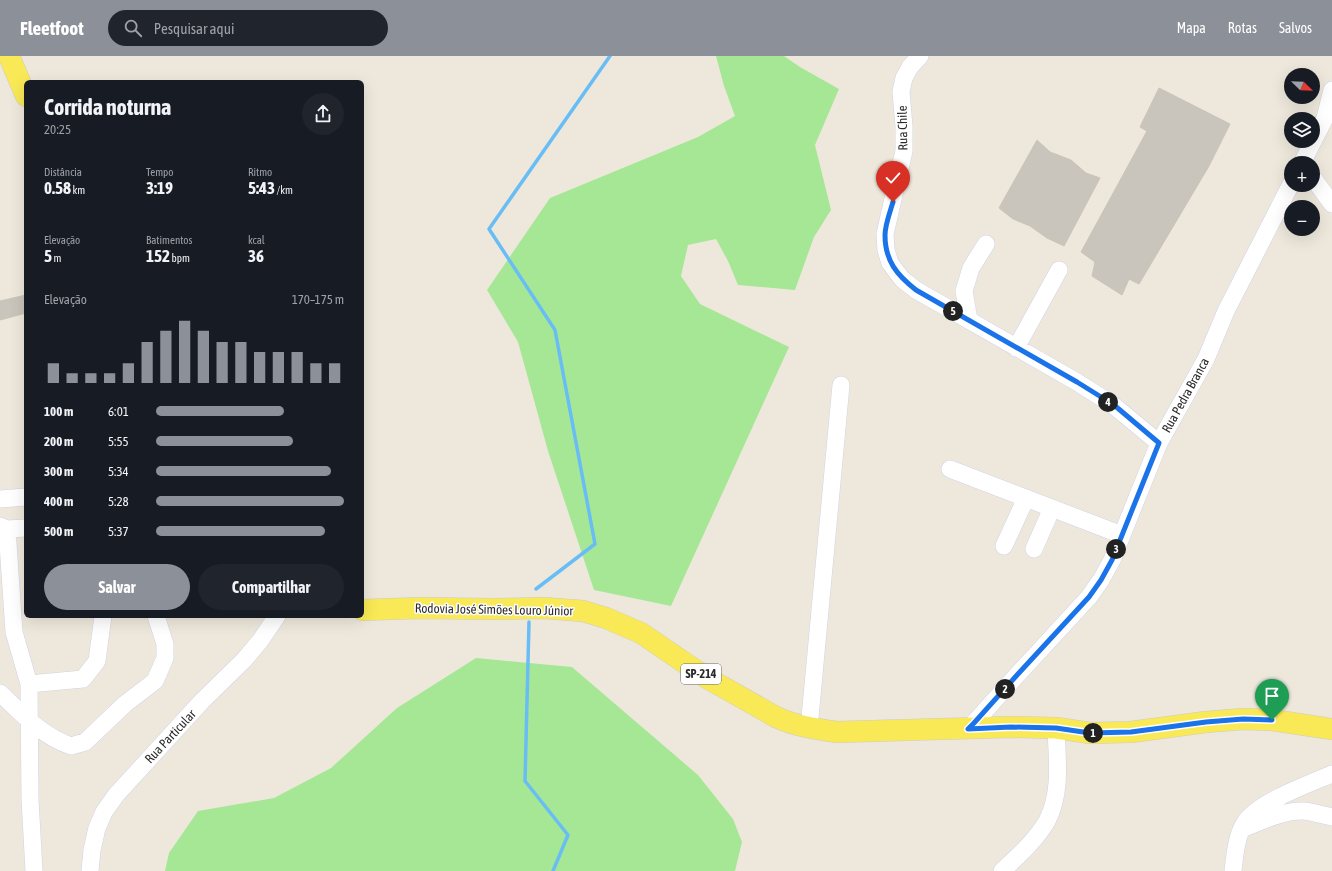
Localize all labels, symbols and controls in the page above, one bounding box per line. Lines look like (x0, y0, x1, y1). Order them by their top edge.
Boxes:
search box (108, 10, 388, 46)
text: Fleetfoot (20, 17, 84, 39)
icon: search (122, 17, 144, 39)
text: Pesquisar aqui (154, 20, 234, 37)
text: Mapa (1177, 20, 1206, 36)
text: Rotas (1228, 20, 1257, 36)
text: Salvos (1279, 20, 1312, 36)
north arrow (1284, 68, 1320, 104)
map controls (1284, 68, 1320, 236)
button: share (302, 93, 344, 135)
text: Corrida noturna (44, 94, 171, 120)
street label: Rua Chile (895, 105, 910, 151)
button: layers (1284, 112, 1320, 148)
text: 20:25 (44, 122, 71, 137)
button: + (1284, 156, 1320, 192)
pin (876, 161, 910, 202)
text: Distância (44, 166, 82, 178)
text: Tempo (146, 166, 173, 178)
text: Ritmo (248, 166, 272, 178)
icon: check (882, 167, 904, 189)
text: 0.58 (44, 178, 71, 198)
text: 3:19 (146, 178, 173, 198)
text: 5:43 (248, 178, 275, 198)
text: km (71, 184, 85, 196)
text: /km (275, 184, 293, 196)
button: − (1284, 200, 1320, 236)
text: Elevação (44, 234, 80, 246)
text: Batimentos (146, 234, 192, 246)
text: kcal (248, 234, 265, 246)
text: 5 (44, 246, 52, 266)
text: 152 (146, 246, 170, 266)
text: 36 (248, 246, 264, 266)
text: m (52, 252, 61, 264)
text: bpm (170, 252, 190, 264)
text: Elevação (44, 292, 87, 307)
text: 170–175 m (292, 292, 344, 307)
pin: 5 (943, 301, 963, 321)
text: 5 (950, 305, 956, 317)
street label: Rua Pedra Branca (1159, 355, 1212, 435)
pin: 4 (1098, 392, 1118, 412)
text: 4 (1105, 396, 1111, 408)
text: 100 m (44, 404, 73, 419)
text: 6:01 (108, 404, 129, 419)
text: 200 m (44, 434, 73, 449)
text: 5:55 (108, 434, 129, 449)
text: 300 m (44, 464, 73, 479)
text: 5:34 (108, 464, 129, 479)
text: 400 m (44, 494, 73, 509)
text: 5:28 (108, 494, 129, 509)
text: 500 m (44, 524, 73, 539)
text: 5:37 (108, 524, 129, 539)
pin: 3 (1106, 539, 1126, 559)
text: 3 (1113, 543, 1119, 555)
button: Salvar (44, 564, 190, 610)
button: Compartilhar (198, 564, 344, 610)
street label: Rodovia José Simões Louro Júnior (415, 601, 574, 618)
road number: SP-214 (681, 664, 721, 684)
pin: 2 (995, 679, 1015, 699)
pin (1255, 679, 1289, 720)
text: 2 (1002, 683, 1008, 695)
icon: arrive (1261, 685, 1283, 707)
street label: Rua Particular (142, 706, 199, 766)
pin: 1 (1083, 723, 1103, 743)
text: 1 (1090, 727, 1096, 739)

